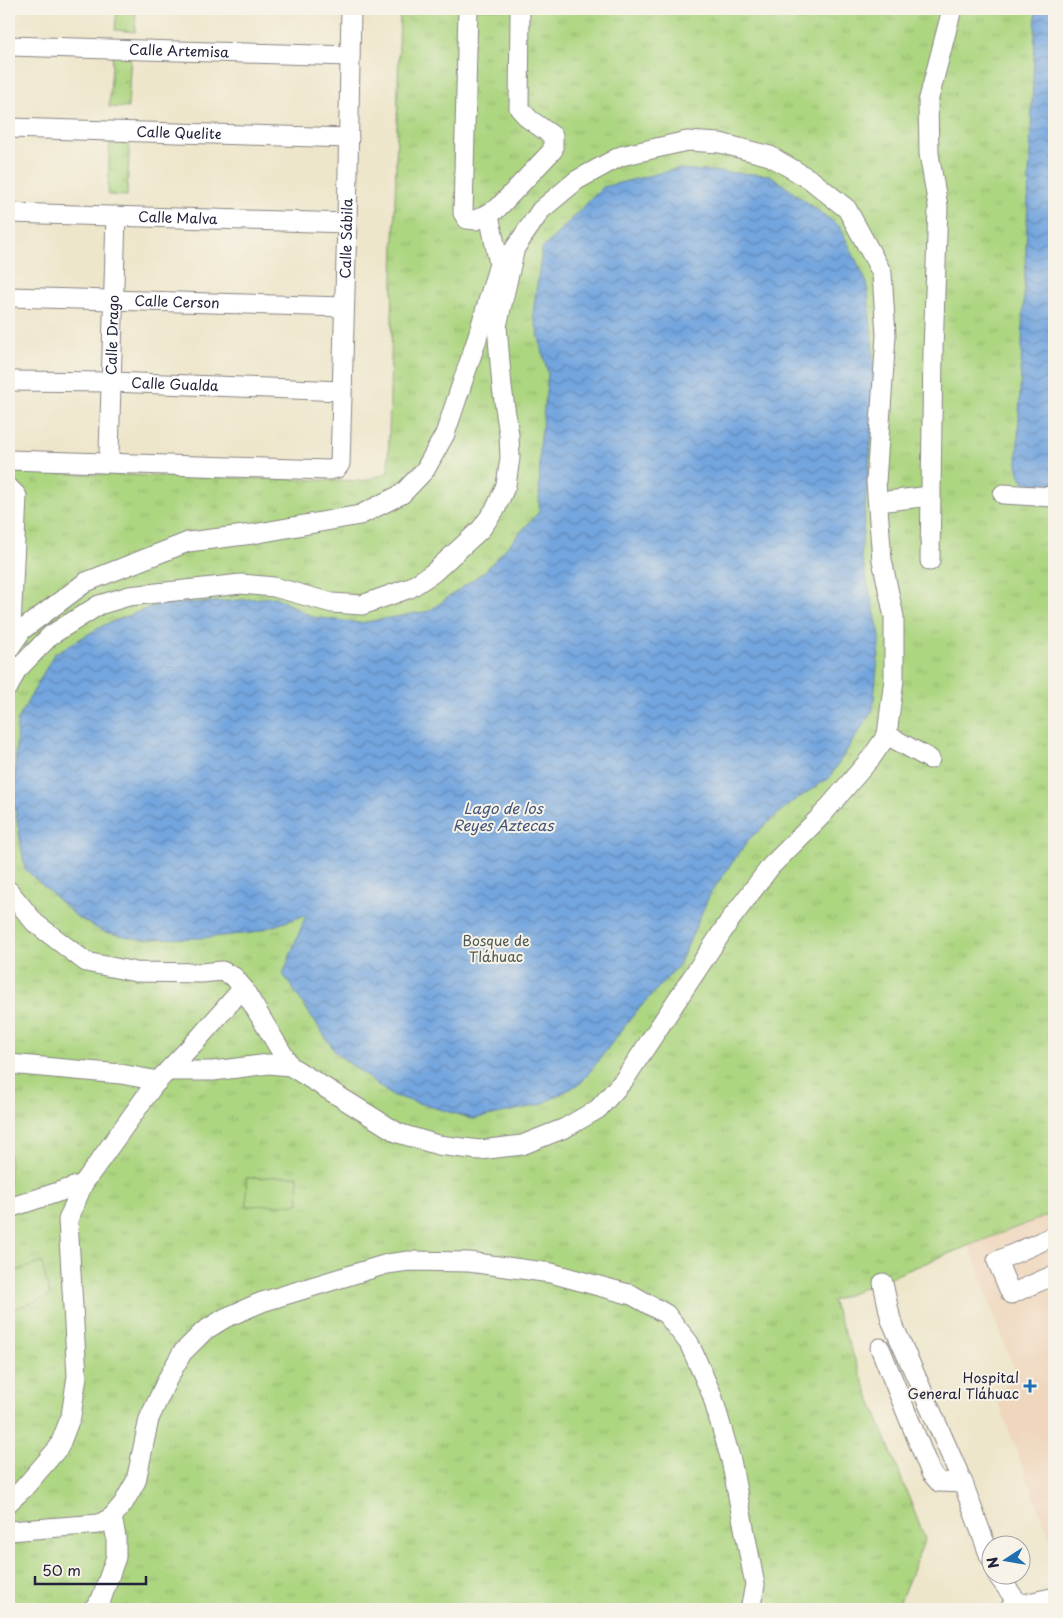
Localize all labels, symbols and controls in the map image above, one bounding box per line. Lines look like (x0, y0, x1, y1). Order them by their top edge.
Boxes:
street label: Calle Artemisa (129, 39, 229, 62)
street label: Calle Quelite (136, 121, 222, 144)
street label: Calle Sábila (334, 198, 357, 279)
street label: Calle Malva (138, 206, 218, 229)
street label: Calle Cerson (134, 290, 220, 313)
street label: Calle Drago (100, 295, 124, 375)
street label: Calle Gualda (131, 372, 219, 396)
water label: Lago de los Reyes Aztecas (453, 796, 555, 836)
park label: Bosque de Tláhuac (462, 930, 530, 967)
place label: Hospital General Tláhuac (908, 1367, 1019, 1404)
marker: Hospital General Tláhuac (1023, 1379, 1037, 1393)
north arrow (980, 1536, 1030, 1586)
scale bar (35, 1553, 146, 1585)
text: N (981, 1555, 1004, 1570)
text: 50 m (42, 1558, 81, 1581)

